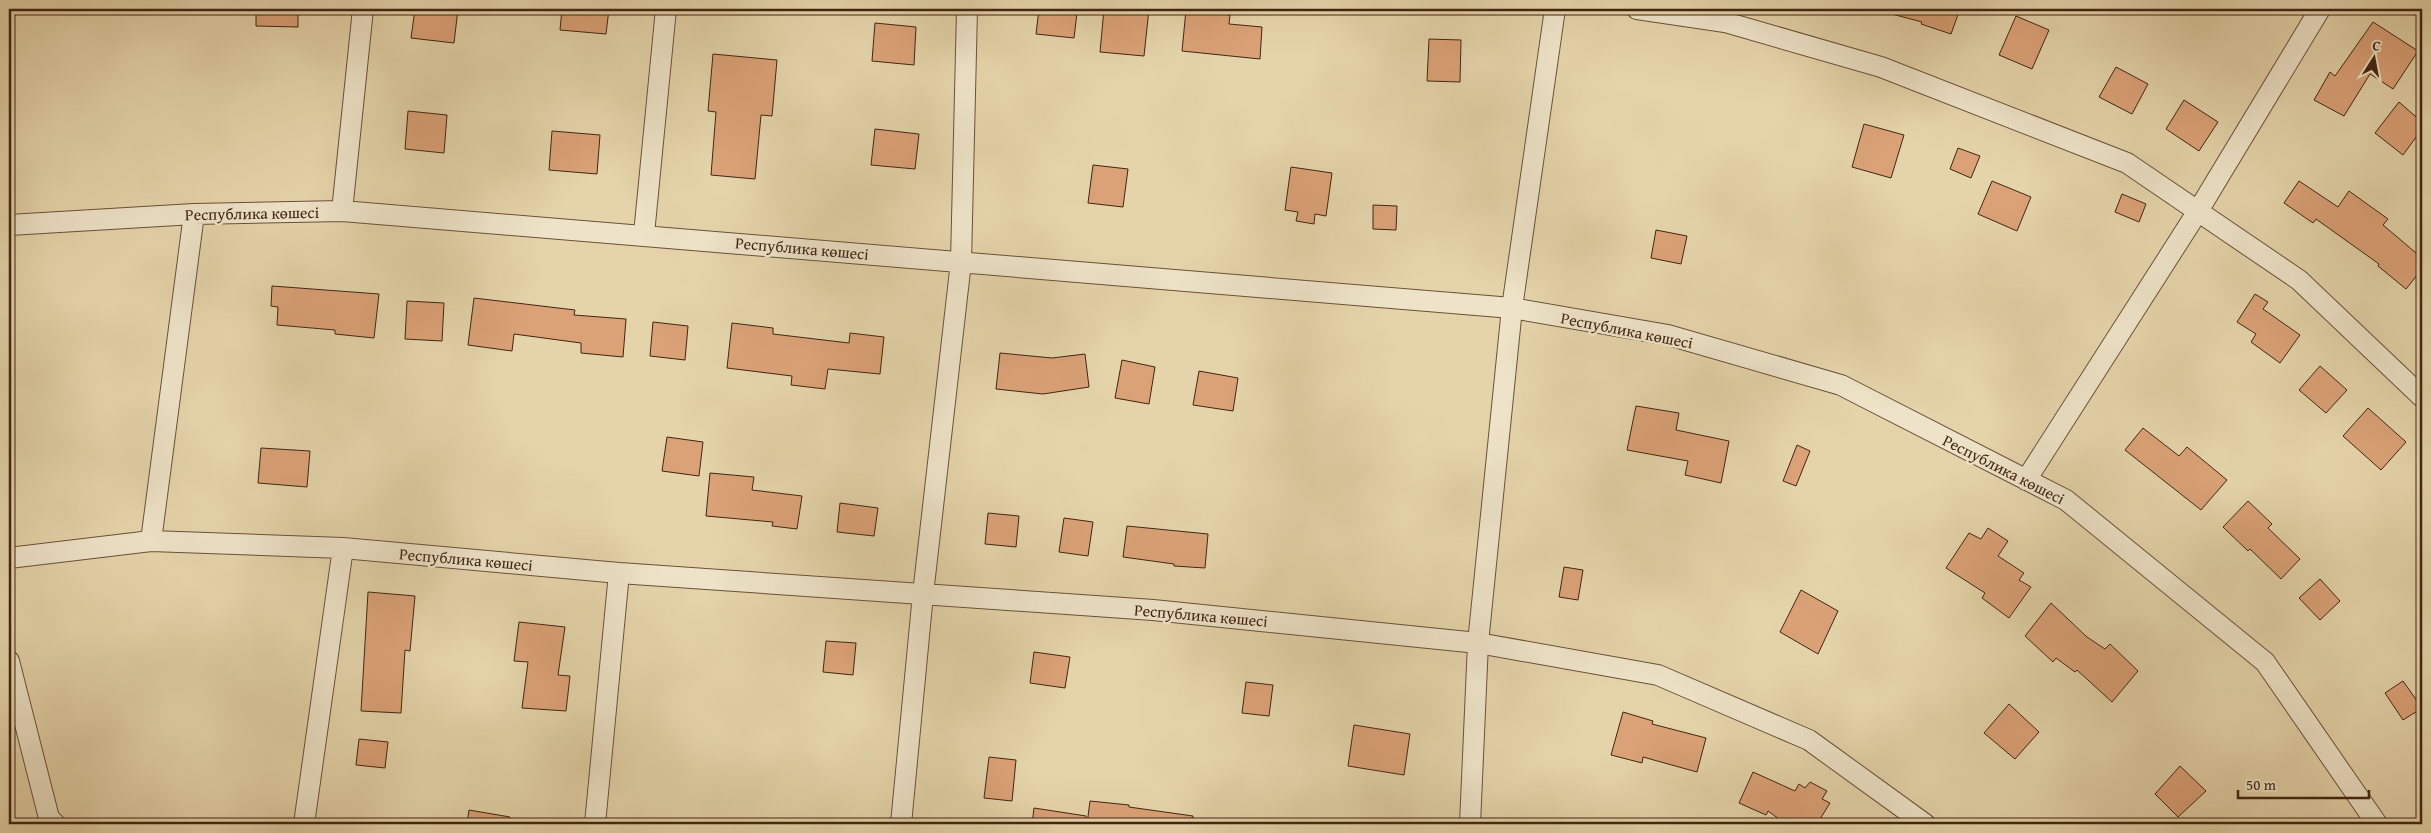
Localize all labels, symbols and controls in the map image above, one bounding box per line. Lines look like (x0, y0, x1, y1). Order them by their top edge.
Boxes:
north arrow (2348, 32, 2398, 82)
text: С (2371, 35, 2382, 56)
street label: Республика көшесі (185, 200, 320, 226)
street label: Республика көшесі (734, 230, 870, 266)
street label: Республика көшесі (1559, 305, 1696, 355)
street label: Республика көшесі (1939, 428, 2070, 510)
street label: Республика көшесі (398, 541, 534, 577)
street label: Республика көшесі (1133, 597, 1269, 633)
scale bar (2238, 768, 2370, 800)
text: 50 m (2246, 774, 2277, 795)

